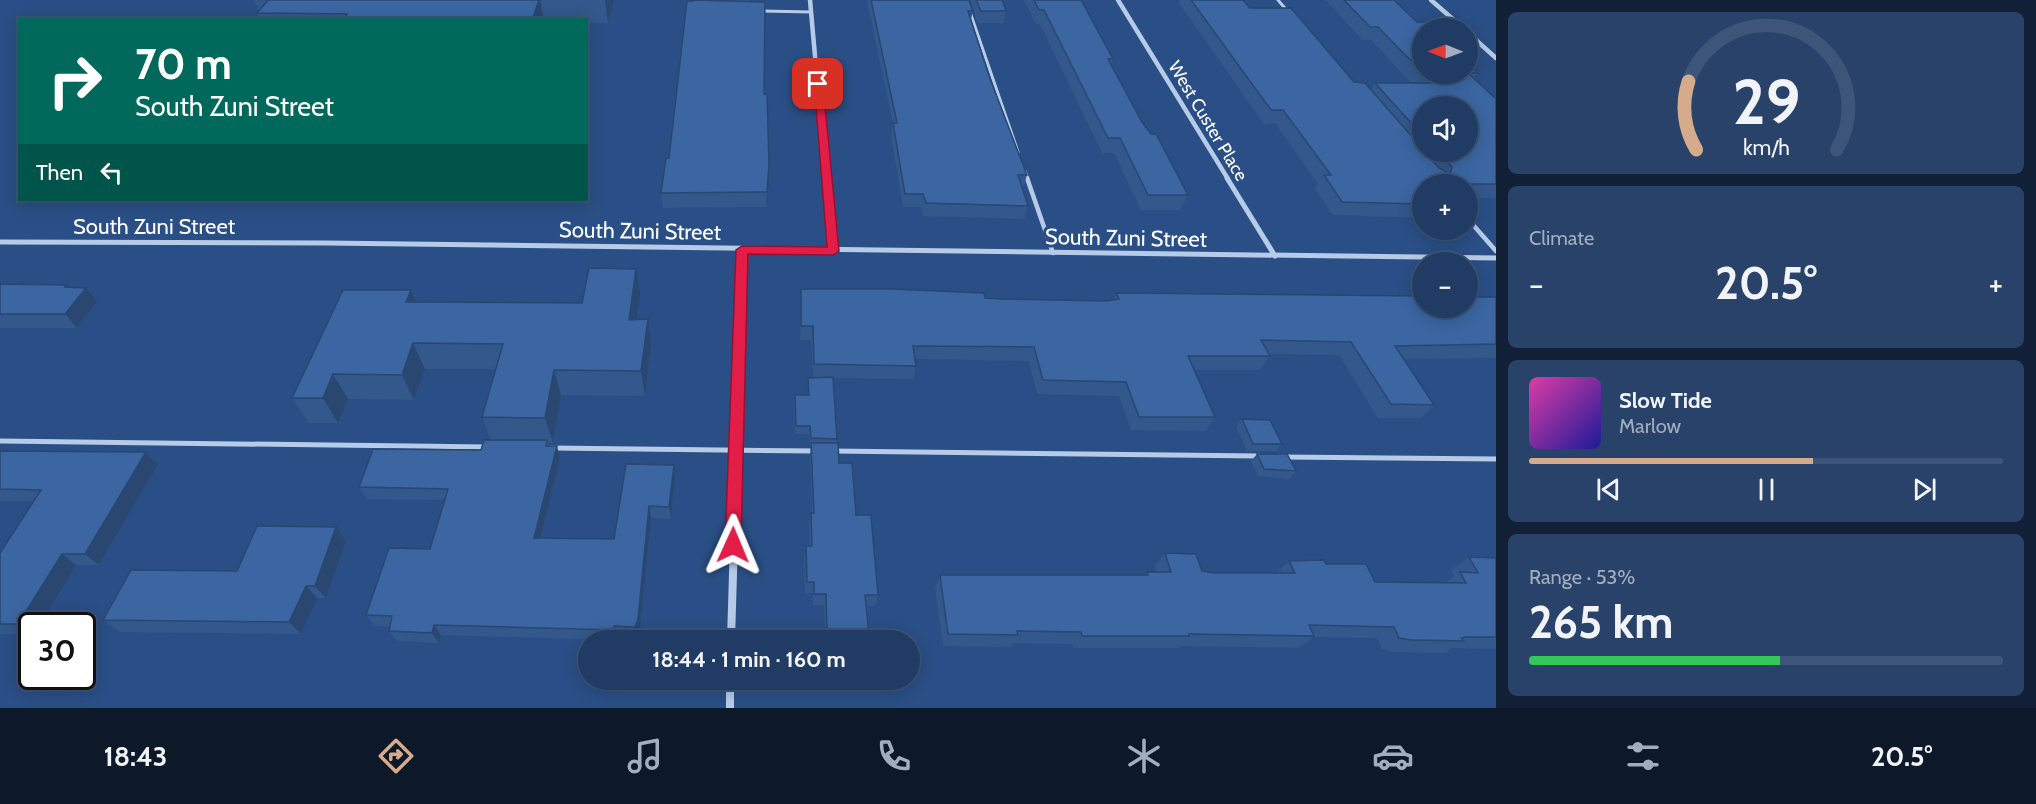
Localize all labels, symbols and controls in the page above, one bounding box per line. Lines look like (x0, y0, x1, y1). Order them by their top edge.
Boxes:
north arrow (1412, 18, 1478, 84)
map controls (1412, 18, 1478, 318)
text: 70 m (135, 38, 232, 90)
icon: right (36, 42, 114, 120)
street label: West Custer Place (1164, 57, 1252, 185)
pin (792, 58, 843, 109)
text: 29 (1732, 64, 1800, 140)
icon: arrive (801, 67, 834, 100)
text: South Zuni Street (135, 90, 334, 123)
button: sound (1412, 96, 1478, 162)
text: km/h (1743, 134, 1789, 160)
icon: left (95, 156, 128, 189)
text: Then (36, 159, 83, 186)
button: + (1412, 174, 1478, 240)
street label: South Zuni Street (73, 213, 236, 240)
street label: South Zuni Street (559, 216, 722, 246)
street label: South Zuni Street (1045, 223, 1208, 253)
text: Climate (1529, 226, 1594, 250)
button: − (1412, 252, 1478, 318)
text: 20.5° (1715, 256, 1817, 310)
text: − (1529, 264, 1544, 304)
text: + (1988, 264, 2003, 304)
text: Slow Tide (1619, 387, 1712, 414)
text: Marlow (1619, 414, 1681, 438)
icon: previous (1592, 473, 1625, 506)
icon: pause (1750, 473, 1783, 506)
icon: next (1908, 473, 1941, 506)
position arrow (701, 513, 765, 577)
text: Range · 53% (1529, 565, 1635, 589)
text: 265 km (1529, 595, 1673, 649)
speed limit sign: 30 (18, 612, 96, 690)
text: 18:44 · 1 min · 160 m (652, 646, 846, 673)
icon: directions (375, 735, 417, 777)
icon: music (624, 735, 666, 777)
icon: phone (873, 735, 915, 777)
icon: climate (1123, 735, 1165, 777)
icon: car (1372, 735, 1414, 777)
icon: filters (1622, 735, 1664, 777)
text: 18:43 (104, 740, 167, 773)
text: 20.5° (1871, 740, 1932, 773)

